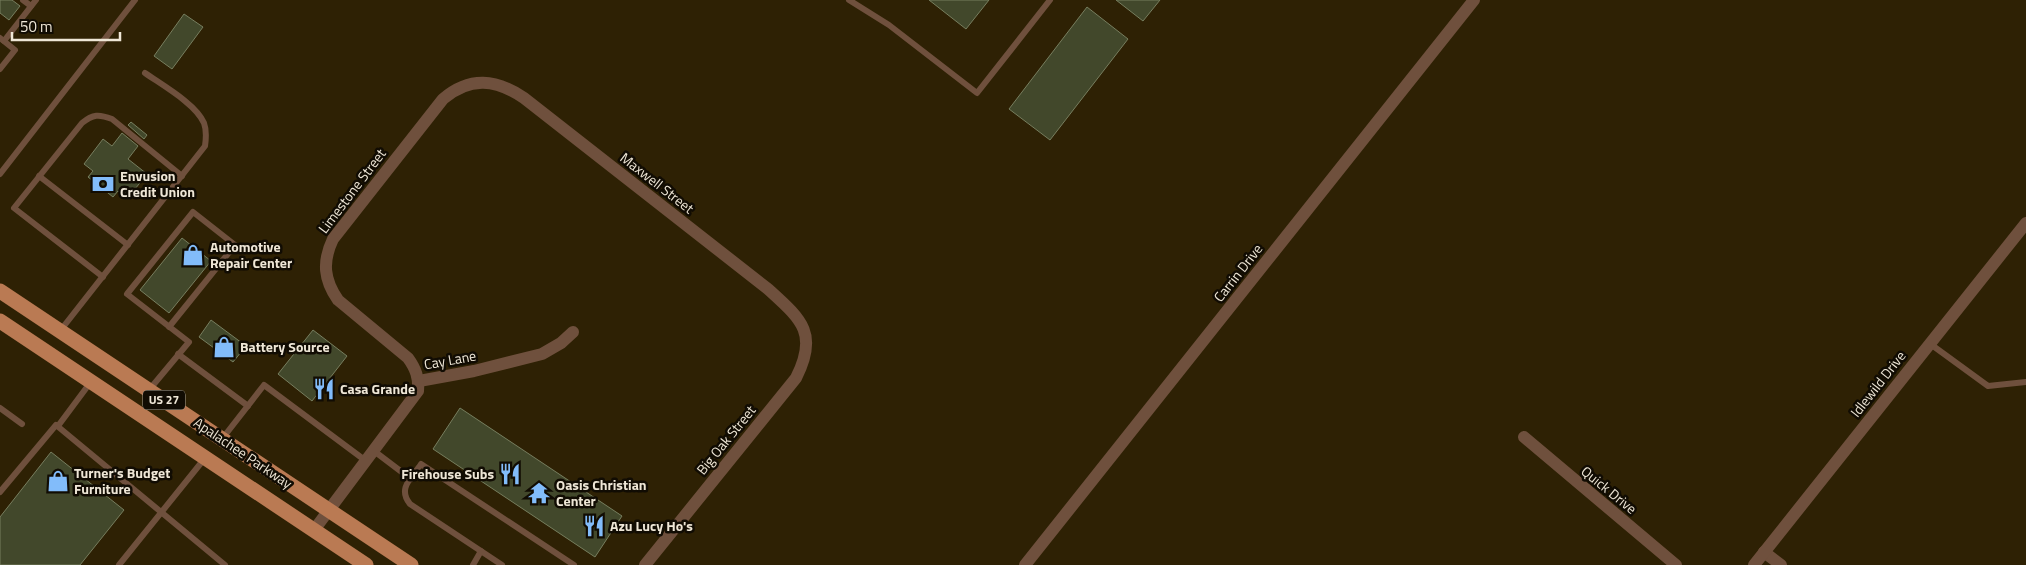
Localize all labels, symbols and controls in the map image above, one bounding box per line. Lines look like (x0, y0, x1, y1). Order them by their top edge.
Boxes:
scale bar (12, 10, 120, 42)
text: 50 m (20, 15, 53, 38)
street label: Limestone Street (313, 144, 390, 237)
street label: Maxwell Street (616, 147, 699, 218)
place label: Envusion Credit Union (120, 165, 195, 202)
bank icon: Envusion Credit Union (90, 171, 116, 197)
place label: Automotive Repair Center (210, 236, 292, 273)
street label: Carrin Drive (1208, 239, 1267, 306)
shop icon: Automotive Repair Center (180, 242, 206, 268)
shop icon: Battery Source (211, 334, 237, 360)
place label: Battery Source (240, 336, 330, 357)
street label: Cay Lane (422, 345, 478, 374)
street label: Idlewild Drive (1845, 346, 1910, 421)
restaurant icon: Casa Grande (311, 376, 337, 402)
place label: Casa Grande (340, 378, 415, 399)
road number: US 27 (143, 390, 185, 410)
street label: Big Oak Street (691, 400, 760, 479)
street label: Apalachee Parkway (190, 412, 297, 494)
restaurant icon: Firehouse Subs (497, 461, 523, 487)
street label: Quick Drive (1577, 461, 1642, 519)
place label: Turner's Budget Furniture (74, 462, 170, 499)
place label: Firehouse Subs (401, 463, 494, 484)
shop icon: Turner's Budget Furniture (45, 468, 71, 494)
place label: Oasis Christian Center (556, 474, 647, 511)
temple icon: Oasis Christian Center (526, 480, 552, 506)
restaurant icon: Azu Lucy Ho's (581, 513, 607, 539)
place label: Azu Lucy Ho's (610, 515, 693, 536)

